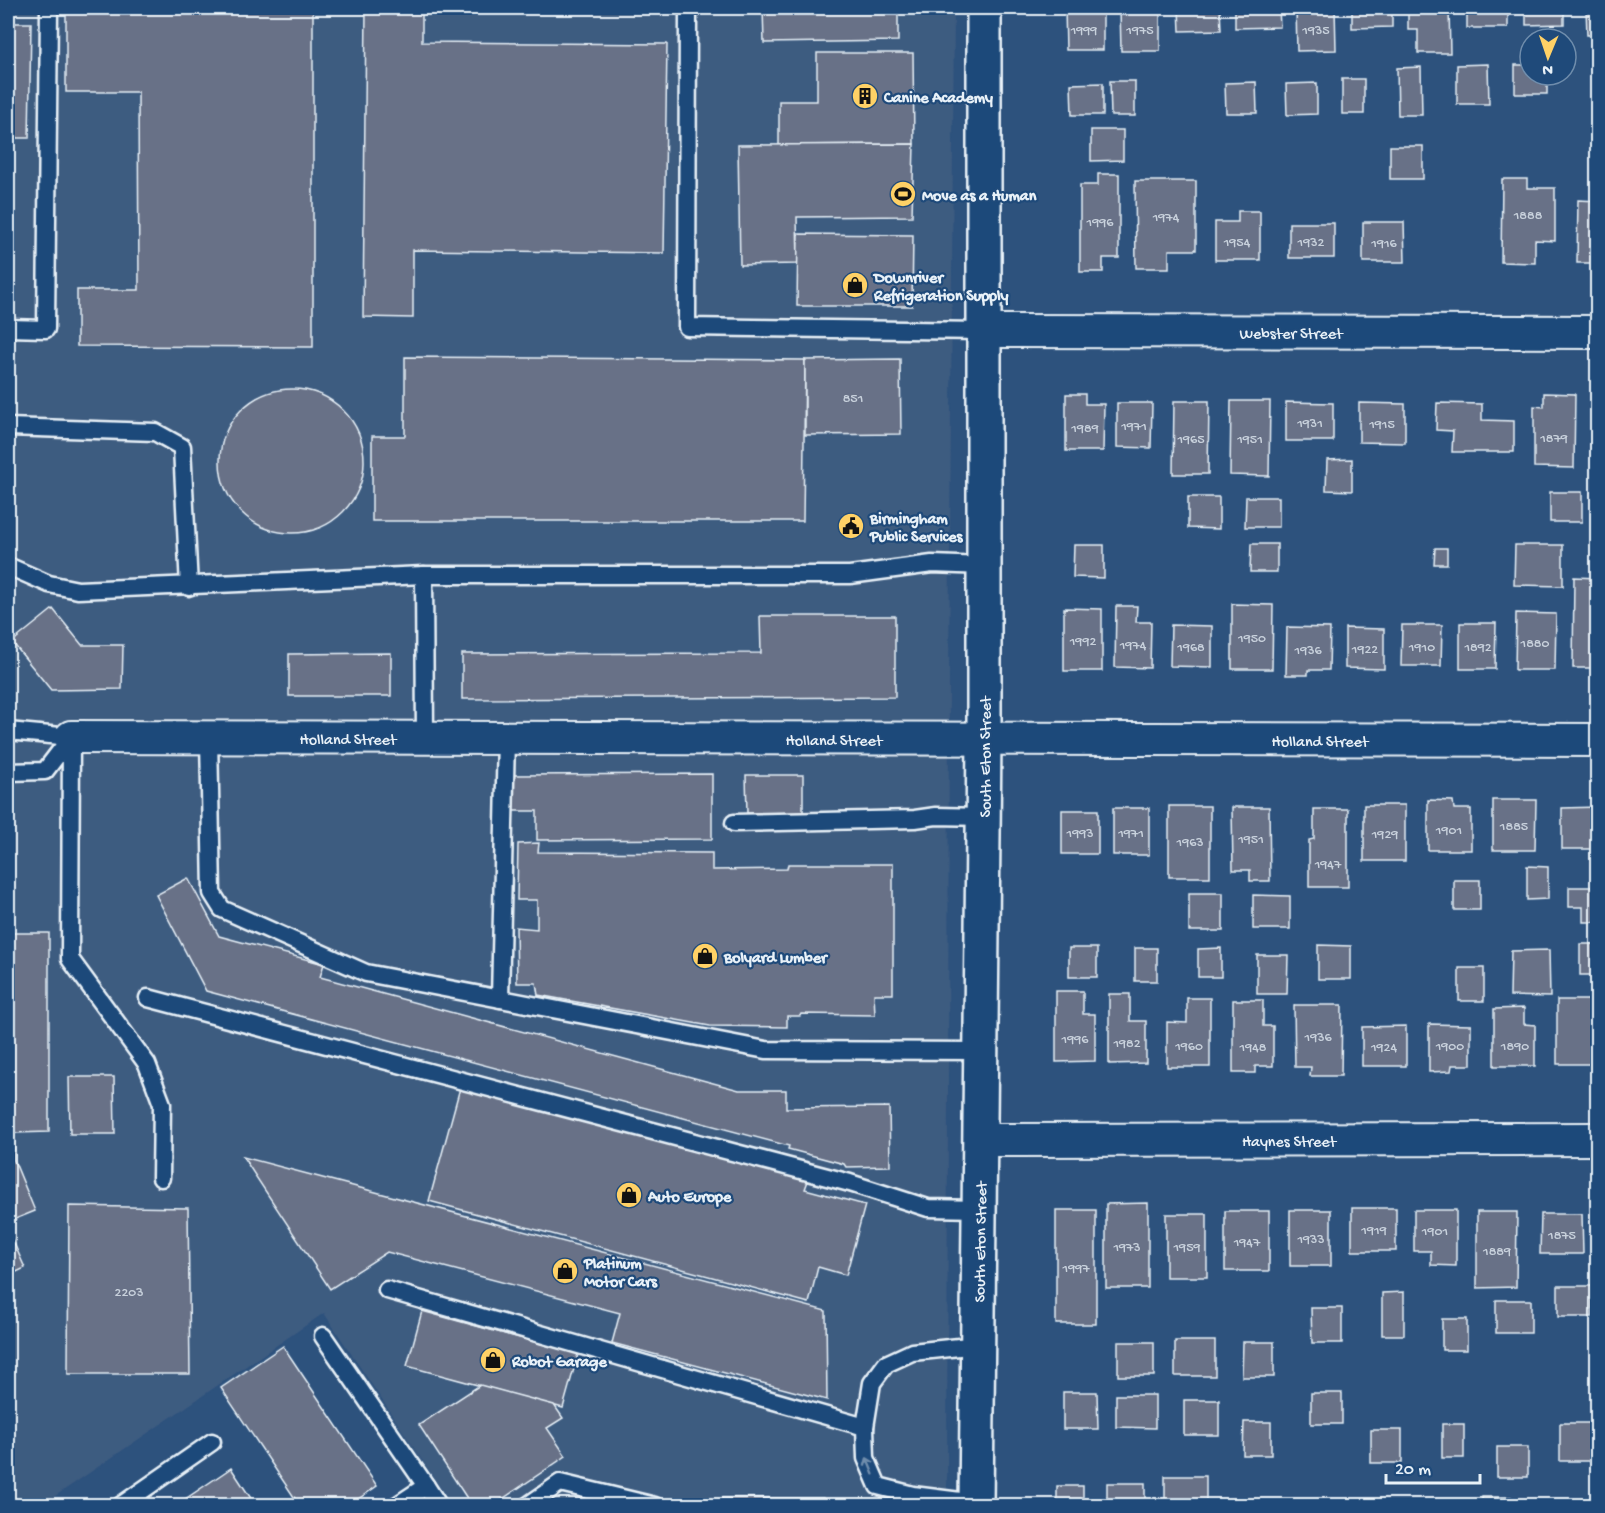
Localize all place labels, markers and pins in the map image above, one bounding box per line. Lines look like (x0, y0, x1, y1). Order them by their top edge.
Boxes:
building icon: Canine Academy (850, 81, 880, 111)
place label: Canine Academy (883, 90, 993, 109)
sports icon: Move as a Human (888, 179, 918, 209)
place label: Move as a Human (922, 188, 1037, 207)
shop icon: Downriver Refrigeration Supply (840, 270, 870, 300)
place label: Downriver Refrigeration Supply (872, 270, 1008, 307)
public building icon: Birmingham Public Services (836, 511, 866, 541)
place label: Birmingham Public Services (869, 511, 964, 548)
shop icon: Bolyard Lumber (690, 941, 720, 971)
place label: Bolyard Lumber (723, 950, 829, 969)
shop icon: Auto Europe (614, 1180, 644, 1210)
place label: Auto Europe (647, 1189, 732, 1208)
shop icon: Platinum Motor Cars (550, 1256, 580, 1286)
place label: Platinum Motor Cars (583, 1256, 658, 1293)
shop icon: Robot Garage (478, 1345, 508, 1375)
place label: Robot Garage (511, 1354, 607, 1373)

